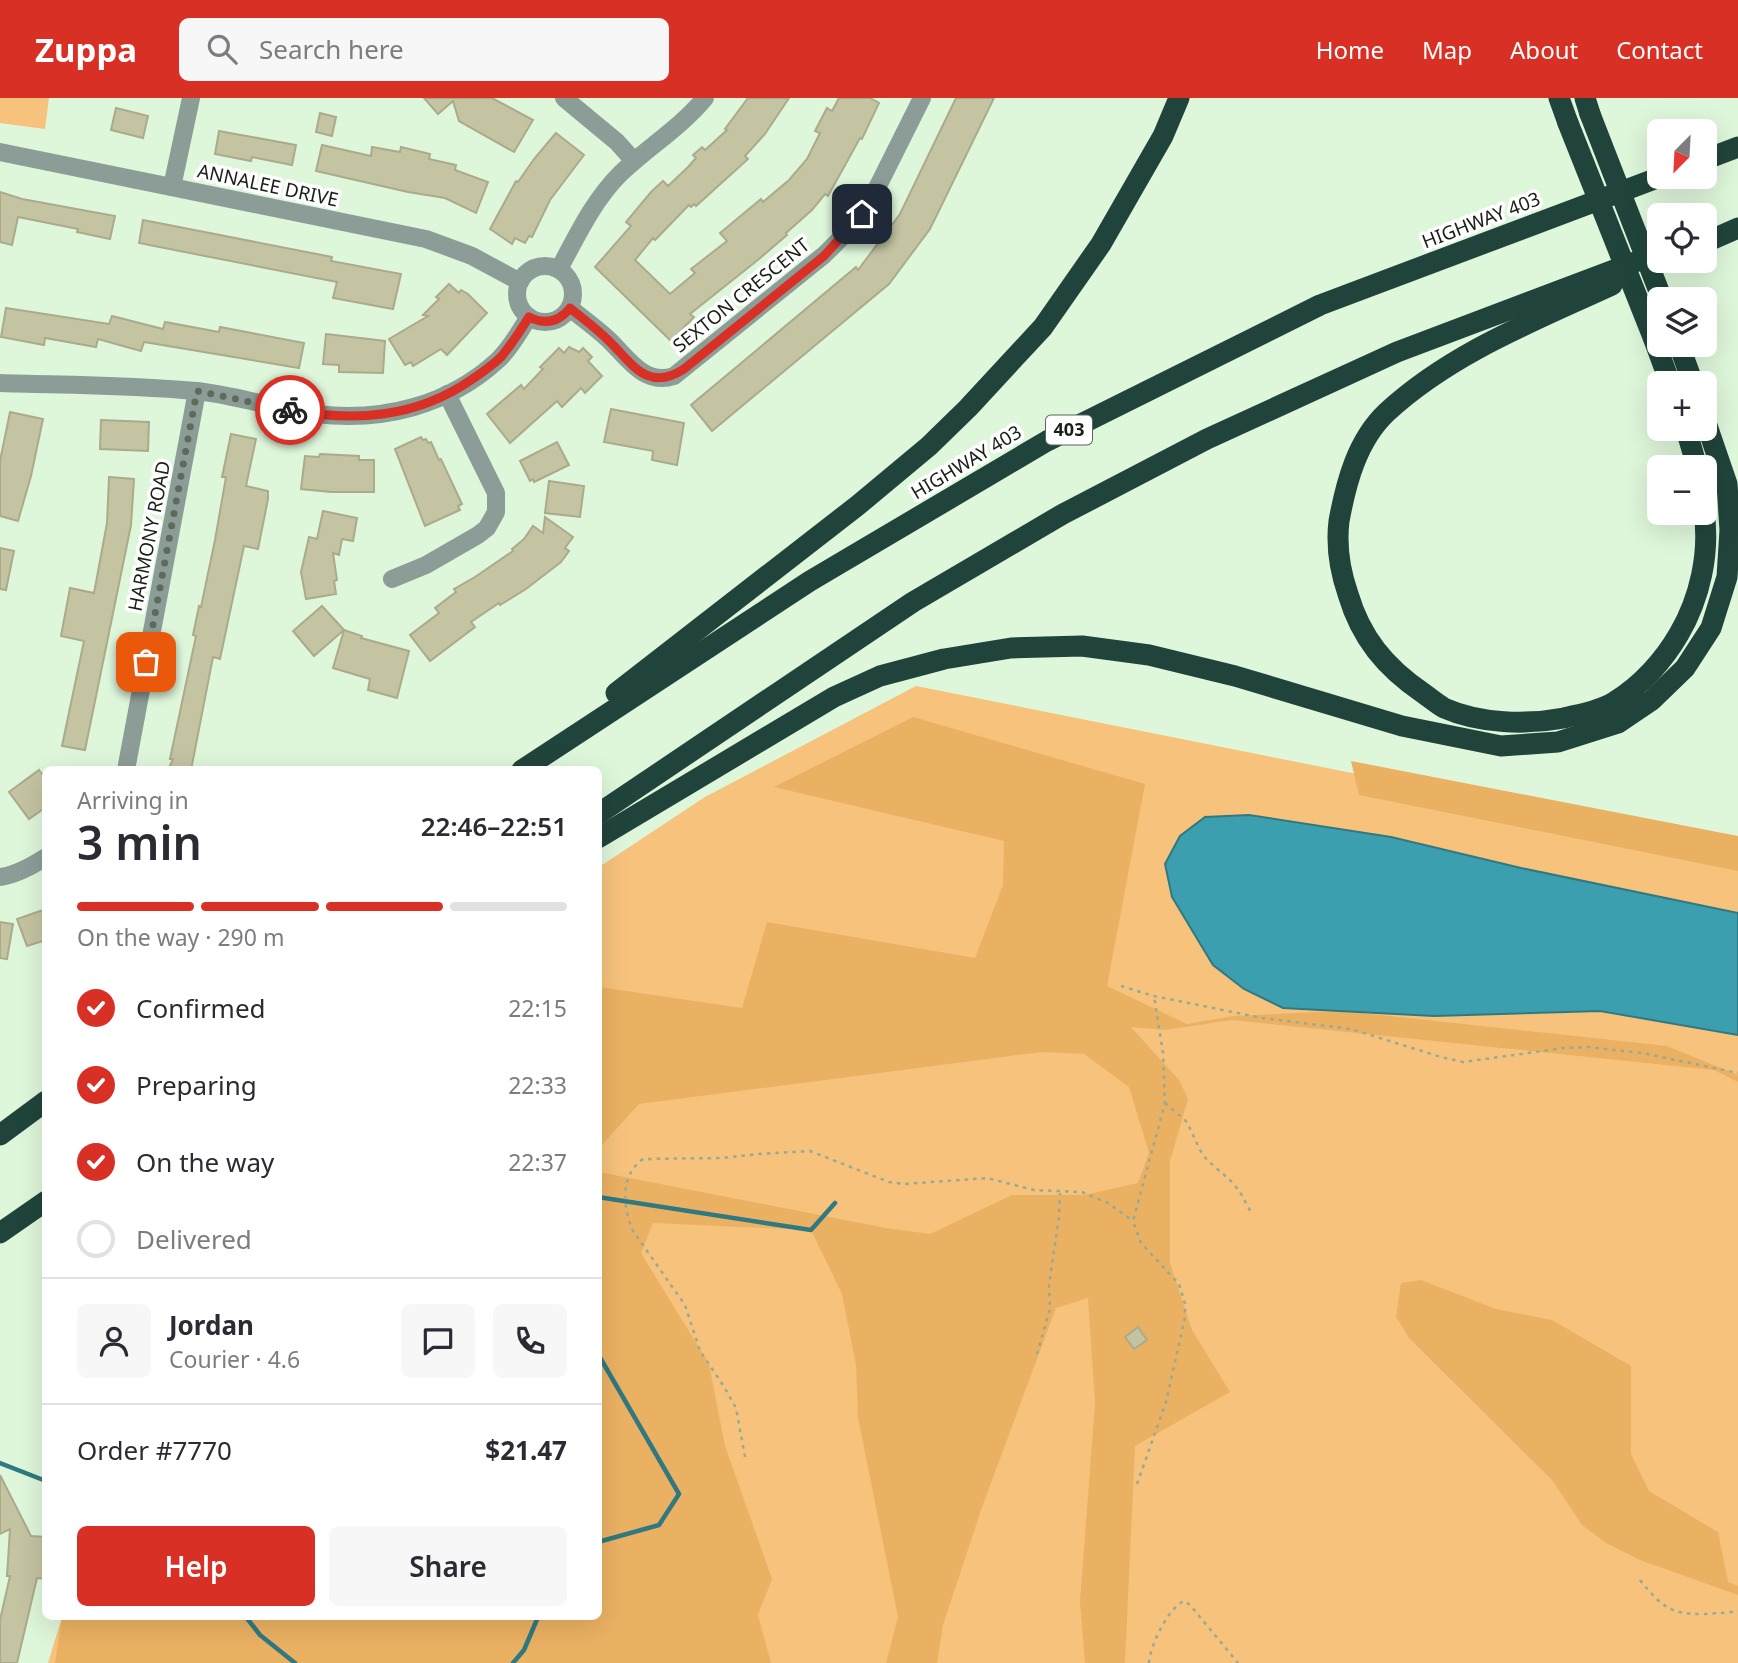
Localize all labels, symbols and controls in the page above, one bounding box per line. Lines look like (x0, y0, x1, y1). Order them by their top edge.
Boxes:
search box (179, 18, 669, 81)
text: Zuppa (35, 27, 137, 72)
icon: search (203, 30, 241, 68)
text: Search here (259, 31, 404, 67)
text: Home (1316, 33, 1384, 66)
text: Map (1422, 33, 1472, 66)
text: About (1510, 33, 1578, 66)
text: Contact (1616, 33, 1703, 66)
north arrow (1647, 119, 1717, 189)
map controls (1647, 119, 1717, 525)
street label: ANNALEE DRIVE (195, 157, 341, 213)
pin (832, 184, 892, 244)
street label: HIGHWAY 403 (1418, 186, 1544, 254)
icon: home (843, 195, 881, 233)
button: locate (1647, 203, 1717, 273)
street label: SEXTON CRESCENT (667, 231, 815, 358)
button: layers (1647, 287, 1717, 357)
button: + (1647, 371, 1717, 441)
courier (255, 375, 325, 445)
icon: bike (271, 391, 309, 429)
road number: 403 (1046, 416, 1092, 444)
street label: HIGHWAY 403 (906, 419, 1026, 505)
button: − (1647, 455, 1717, 525)
street label: HARMONY ROAD (122, 459, 176, 613)
pin (116, 632, 176, 692)
icon: bag (127, 643, 165, 681)
text: Arriving in (77, 784, 189, 816)
text: 22:46–22:51 (421, 808, 567, 844)
text: 3 min (77, 811, 202, 873)
text: On the way · 290 m (77, 921, 284, 953)
icon: check (77, 989, 115, 1027)
text: Confirmed (136, 990, 266, 1026)
text: 22:15 (508, 992, 567, 1024)
icon: check (77, 1066, 115, 1104)
text: Preparing (136, 1067, 257, 1103)
text: 22:33 (508, 1069, 567, 1101)
icon: check (77, 1143, 115, 1181)
text: On the way (136, 1144, 274, 1180)
text: 22:37 (508, 1146, 567, 1178)
text: Delivered (136, 1221, 252, 1257)
button: person (77, 1304, 151, 1378)
button: chat (401, 1304, 475, 1378)
button: phone (493, 1304, 567, 1378)
text: Jordan (169, 1307, 254, 1343)
text: Courier · 4.6 (169, 1343, 300, 1375)
text: Order #7770 (77, 1432, 232, 1468)
text: $21.47 (485, 1432, 567, 1468)
button: Help (77, 1526, 315, 1606)
button: Share (329, 1526, 567, 1606)

